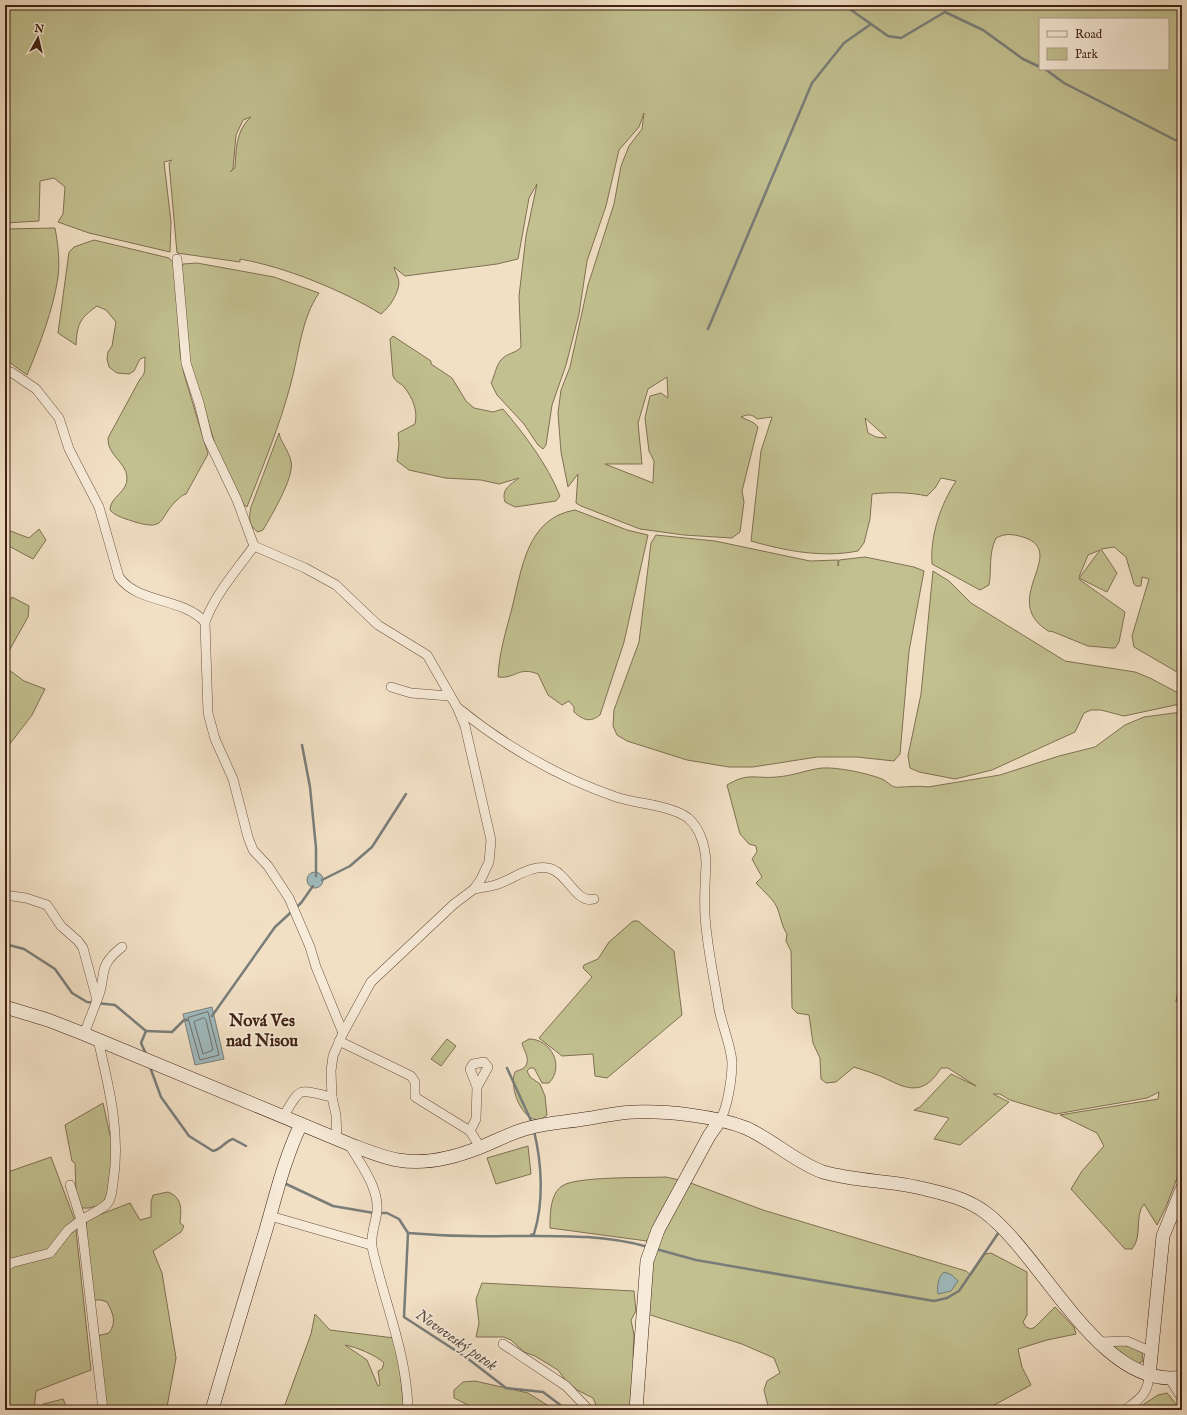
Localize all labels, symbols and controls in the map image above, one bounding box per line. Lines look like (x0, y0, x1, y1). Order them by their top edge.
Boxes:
north arrow (18, 18, 58, 58)
legend (1039, 18, 1169, 70)
text: N (33, 21, 45, 37)
text: Road (1075, 27, 1103, 42)
text: Park (1075, 47, 1098, 62)
district label: Nová Ves nad Nisou (226, 1011, 298, 1052)
water label: Novoveský potok (411, 1305, 501, 1376)

